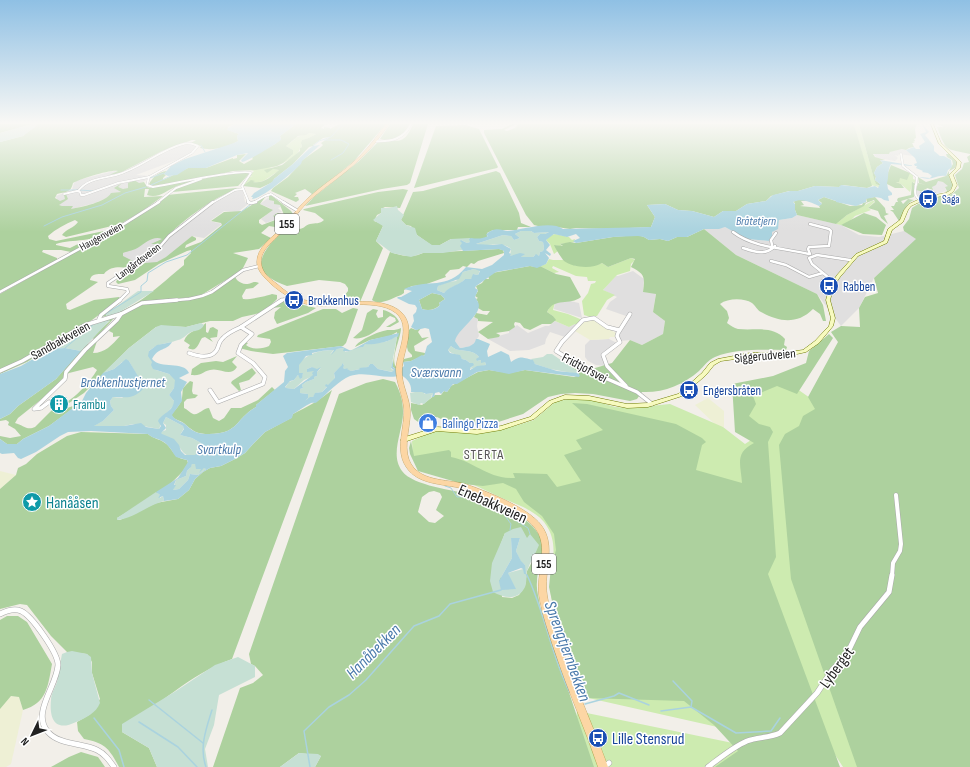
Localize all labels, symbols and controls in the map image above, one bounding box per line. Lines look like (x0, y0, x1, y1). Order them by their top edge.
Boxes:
bus stop icon: Saga (917, 188, 939, 210)
place label: Saga (942, 193, 959, 206)
road number: 155 (275, 214, 299, 234)
water label: Bråtetjern (736, 214, 776, 229)
street label: Haugenveien (77, 219, 125, 254)
street label: Langårdsveien (113, 240, 164, 282)
bus stop icon: Rabben (818, 275, 840, 297)
place label: Rabben (843, 279, 875, 295)
bus stop icon: Brokkenhus (283, 289, 305, 311)
place label: Brokkenhus (308, 293, 359, 309)
street label: Sandbakkveien (28, 318, 93, 364)
street label: Siggerudveien (734, 345, 796, 367)
street label: Fridtjofsvei (559, 349, 610, 386)
water label: Sværsvann (411, 364, 461, 381)
water label: Brokkenhustjernet (80, 374, 166, 391)
bus stop icon: Engersbråten (678, 379, 700, 401)
place label: Engersbråten (703, 383, 761, 399)
building icon: Frambu (48, 393, 70, 415)
place label: Frambu (73, 397, 106, 413)
shop icon: Balingo Pizza (417, 412, 439, 434)
place label: Balingo Pizza (442, 416, 498, 432)
water label: Svartkulp (197, 441, 241, 458)
district label: STERTA (464, 446, 504, 463)
street label: Enebakkveien (455, 481, 530, 528)
place icon: Hanååsen (21, 491, 43, 513)
place label: Hanååsen (46, 494, 98, 513)
road number: 155 (532, 554, 556, 574)
water label: Sprengtjernbekken (540, 598, 594, 704)
water label: Hanåbekken (342, 620, 405, 683)
street label: Lyberget (816, 643, 859, 692)
north arrow (12, 715, 52, 755)
bus stop icon: Lille Stensrud (587, 727, 609, 749)
place label: Lille Stensrud (612, 730, 684, 749)
text: N (18, 735, 32, 748)

